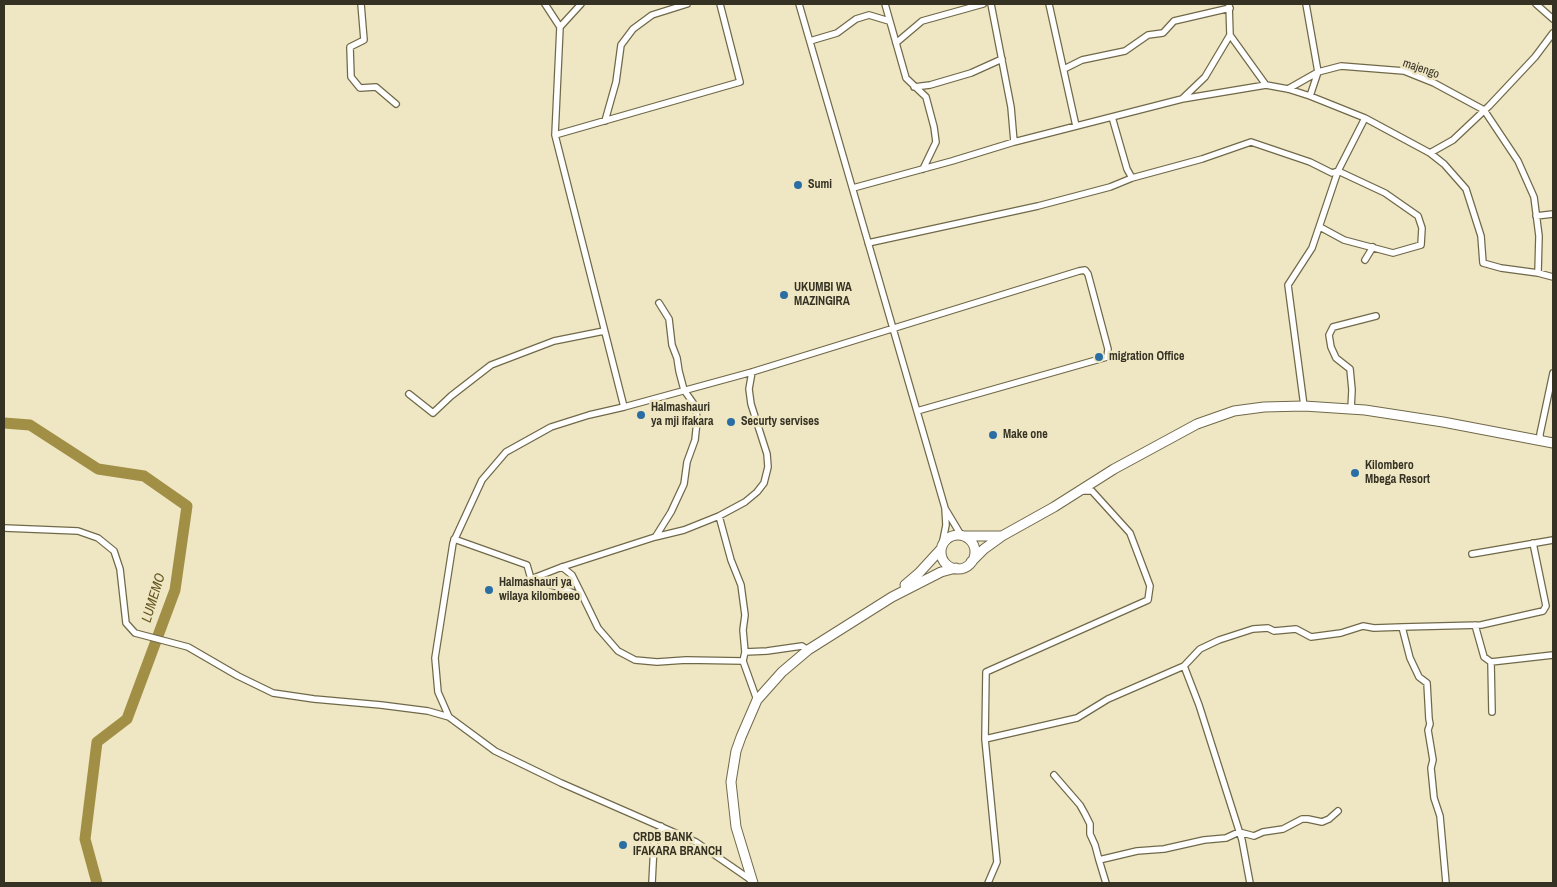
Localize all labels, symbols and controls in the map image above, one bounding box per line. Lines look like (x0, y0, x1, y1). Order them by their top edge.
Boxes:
street label: majengo (1401, 56, 1441, 82)
place label: Sumi (808, 178, 832, 192)
marker: Sumi (792, 179, 804, 191)
place label: UKUMBI WA MAZINGIRA (794, 281, 852, 309)
marker: UKUMBI WA MAZINGIRA (778, 289, 790, 301)
place label: migration Office (1109, 350, 1184, 364)
marker: migration Office (1093, 351, 1105, 363)
place label: Halmashauri ya mji ifakara (651, 401, 713, 429)
marker: Halmashauri ya mji ifakara (635, 409, 647, 421)
place label: Securty servises (741, 415, 819, 429)
marker: Securty servises (725, 416, 737, 428)
place label: Make one (1003, 428, 1048, 442)
marker: Make one (987, 429, 999, 441)
place label: Kilombero Mbega Resort (1365, 459, 1430, 487)
marker: Kilombero Mbega Resort (1349, 467, 1361, 479)
water label: LUMEMO (139, 571, 169, 625)
place label: Halmashauri ya wilaya kilombeeo (499, 576, 580, 604)
marker: Halmashauri ya wilaya kilombeeo (483, 584, 495, 596)
place label: CRDB BANK IFAKARA BRANCH (633, 831, 722, 859)
marker: CRDB BANK IFAKARA BRANCH (617, 839, 629, 851)

